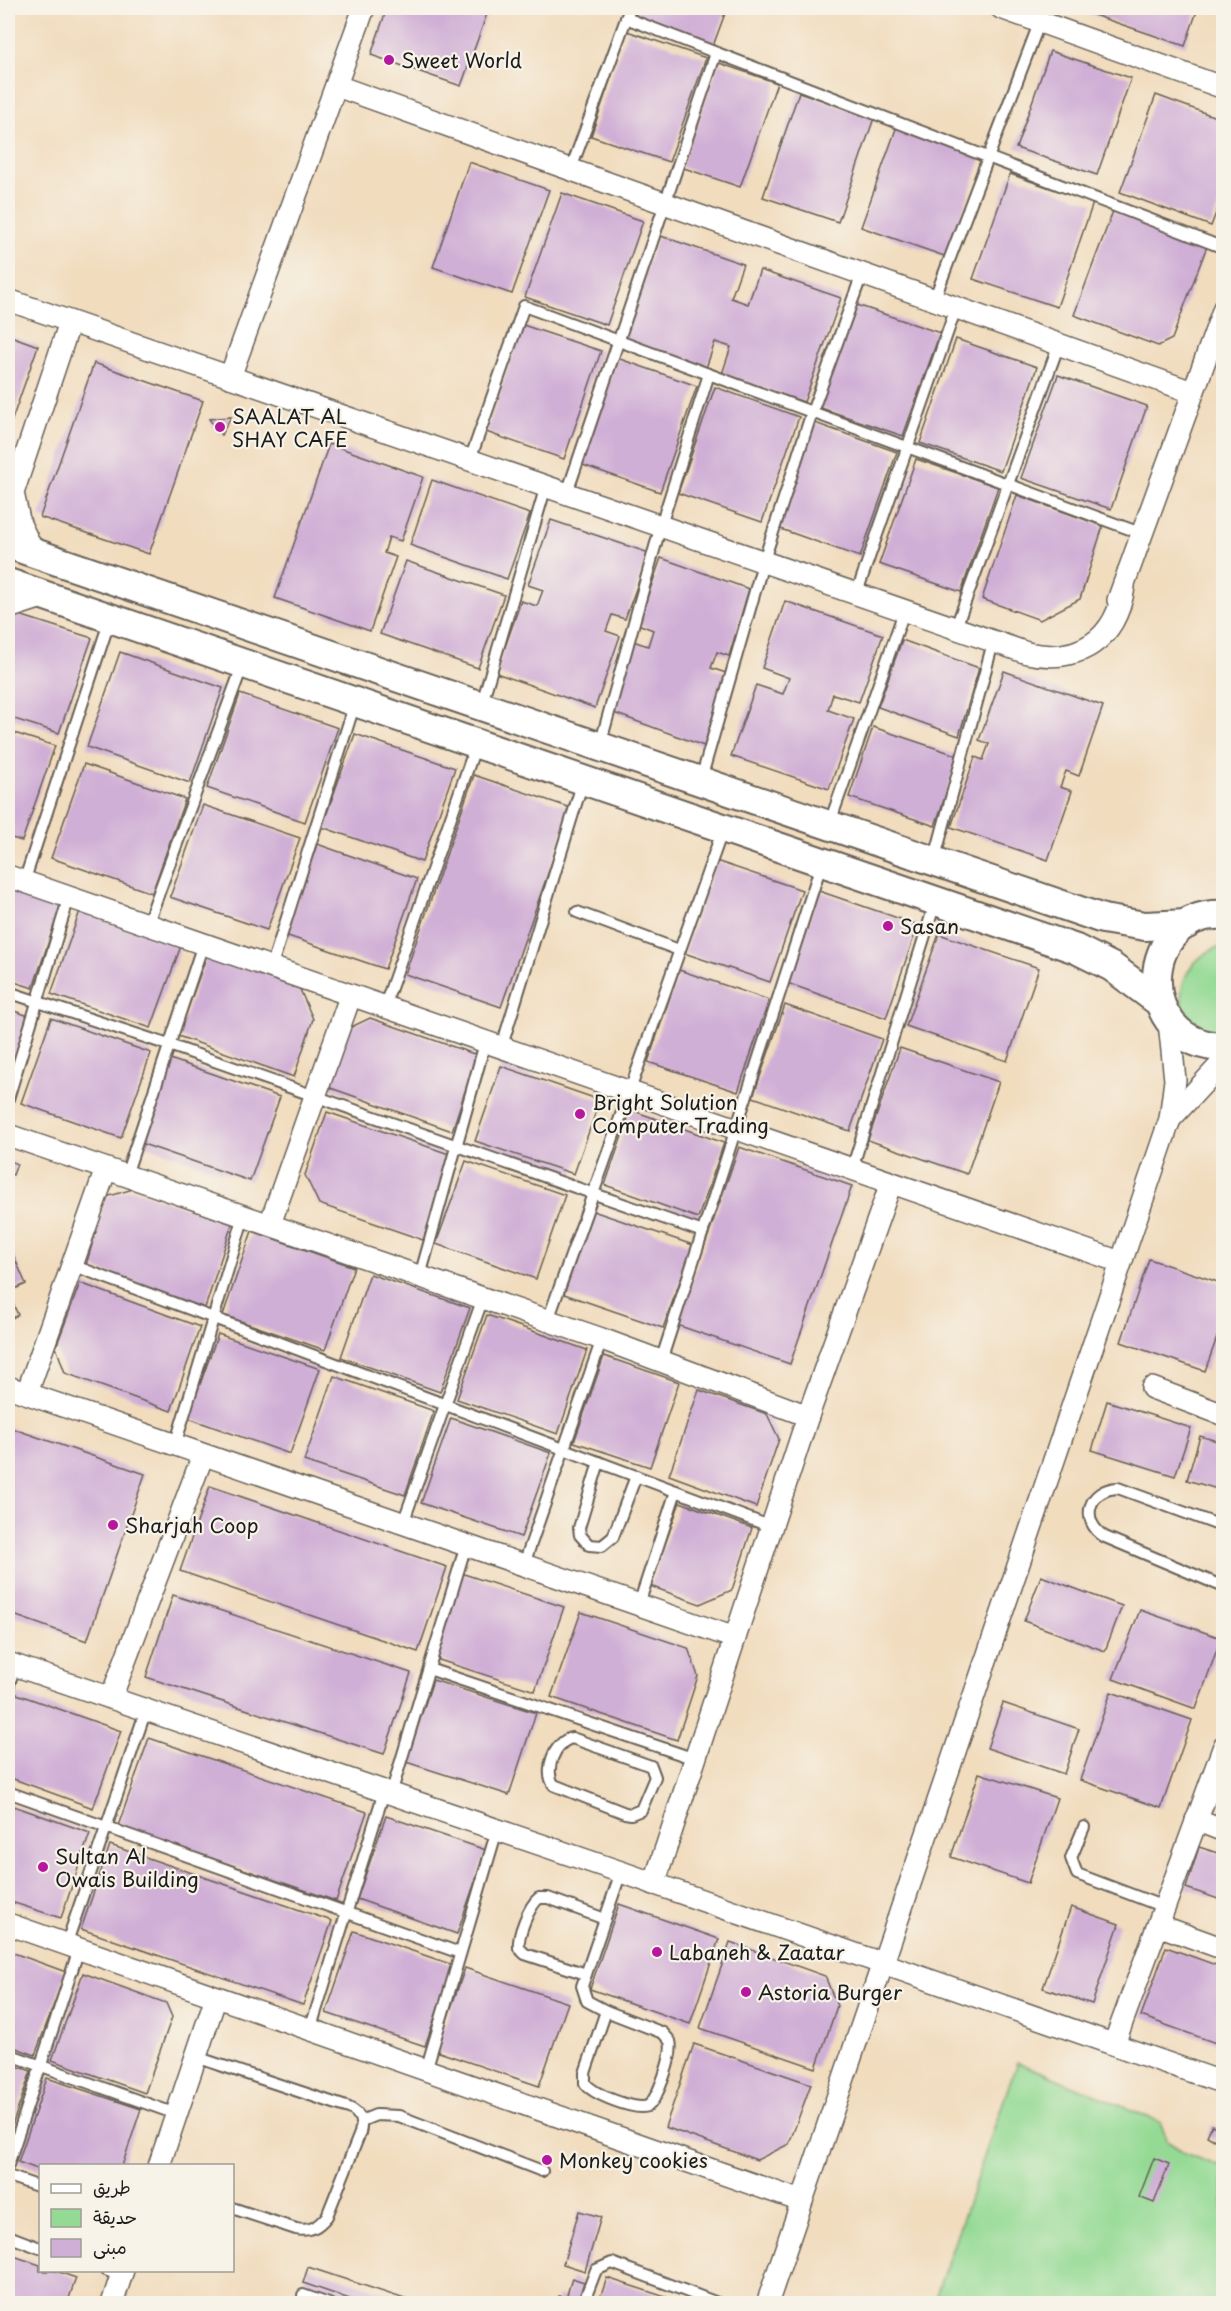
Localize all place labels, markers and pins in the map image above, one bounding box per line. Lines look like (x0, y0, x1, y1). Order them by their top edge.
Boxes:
place label: Sweet World (401, 45, 522, 75)
marker: Sweet World (382, 53, 396, 67)
place label: SAALAT AL SHAY CAFE (232, 401, 348, 454)
marker: SAALAT AL SHAY CAFE (213, 420, 227, 434)
place label: Sasan (900, 911, 959, 941)
marker: Sasan (881, 919, 895, 933)
place label: Bright Solution Computer Trading (592, 1087, 769, 1140)
marker: Bright Solution Computer Trading (573, 1107, 587, 1121)
place label: Sharjah Coop (125, 1510, 258, 1540)
marker: Sharjah Coop (106, 1518, 120, 1532)
place label: Sultan Al Owais Building (55, 1841, 199, 1894)
marker: Sultan Al Owais Building (36, 1860, 50, 1874)
place label: Labaneh & Zaatar (669, 1937, 845, 1967)
marker: Labaneh & Zaatar (650, 1945, 664, 1959)
place label: Astoria Burger (758, 1977, 903, 2007)
marker: Astoria Burger (739, 1985, 753, 1999)
place label: Monkey cookies (559, 2145, 708, 2175)
marker: Monkey cookies (540, 2153, 554, 2167)

